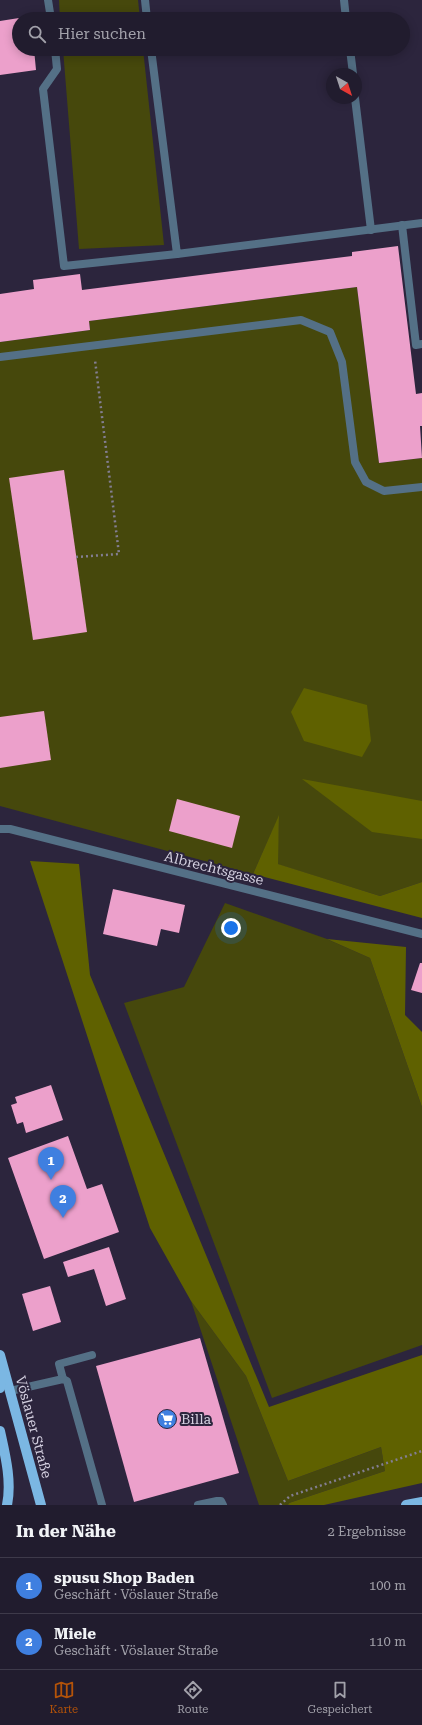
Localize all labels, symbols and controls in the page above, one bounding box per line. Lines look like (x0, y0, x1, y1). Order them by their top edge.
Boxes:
search box (12, 12, 410, 56)
icon: search (26, 23, 48, 45)
text: Hier suchen (58, 25, 146, 43)
north arrow (326, 68, 362, 104)
street label: Albrechtsgasse (163, 848, 266, 888)
your location (221, 918, 241, 938)
pin: 1 (38, 1147, 64, 1180)
pin: 2 (50, 1185, 76, 1218)
street label: Vöslauer Straße (13, 1374, 55, 1480)
supermarket icon: Billa (156, 1408, 178, 1430)
place label: Billa (181, 1411, 211, 1427)
text: In der Nähe (16, 1521, 116, 1541)
text: 2 Ergebnisse (328, 1524, 406, 1539)
text: spusu Shop Baden (54, 1569, 195, 1587)
text: 1 (25, 1578, 33, 1593)
text: 100 m (369, 1578, 406, 1593)
text: Geschäft · Vöslauer Straße (54, 1587, 218, 1602)
text: Miele (54, 1625, 96, 1643)
text: 2 (25, 1634, 33, 1649)
text: 110 m (369, 1634, 406, 1649)
text: Geschäft · Vöslauer Straße (54, 1643, 218, 1658)
tab: Karte (50, 1679, 78, 1716)
tab: Route (177, 1679, 208, 1716)
tab: Gespeichert (308, 1679, 372, 1716)

